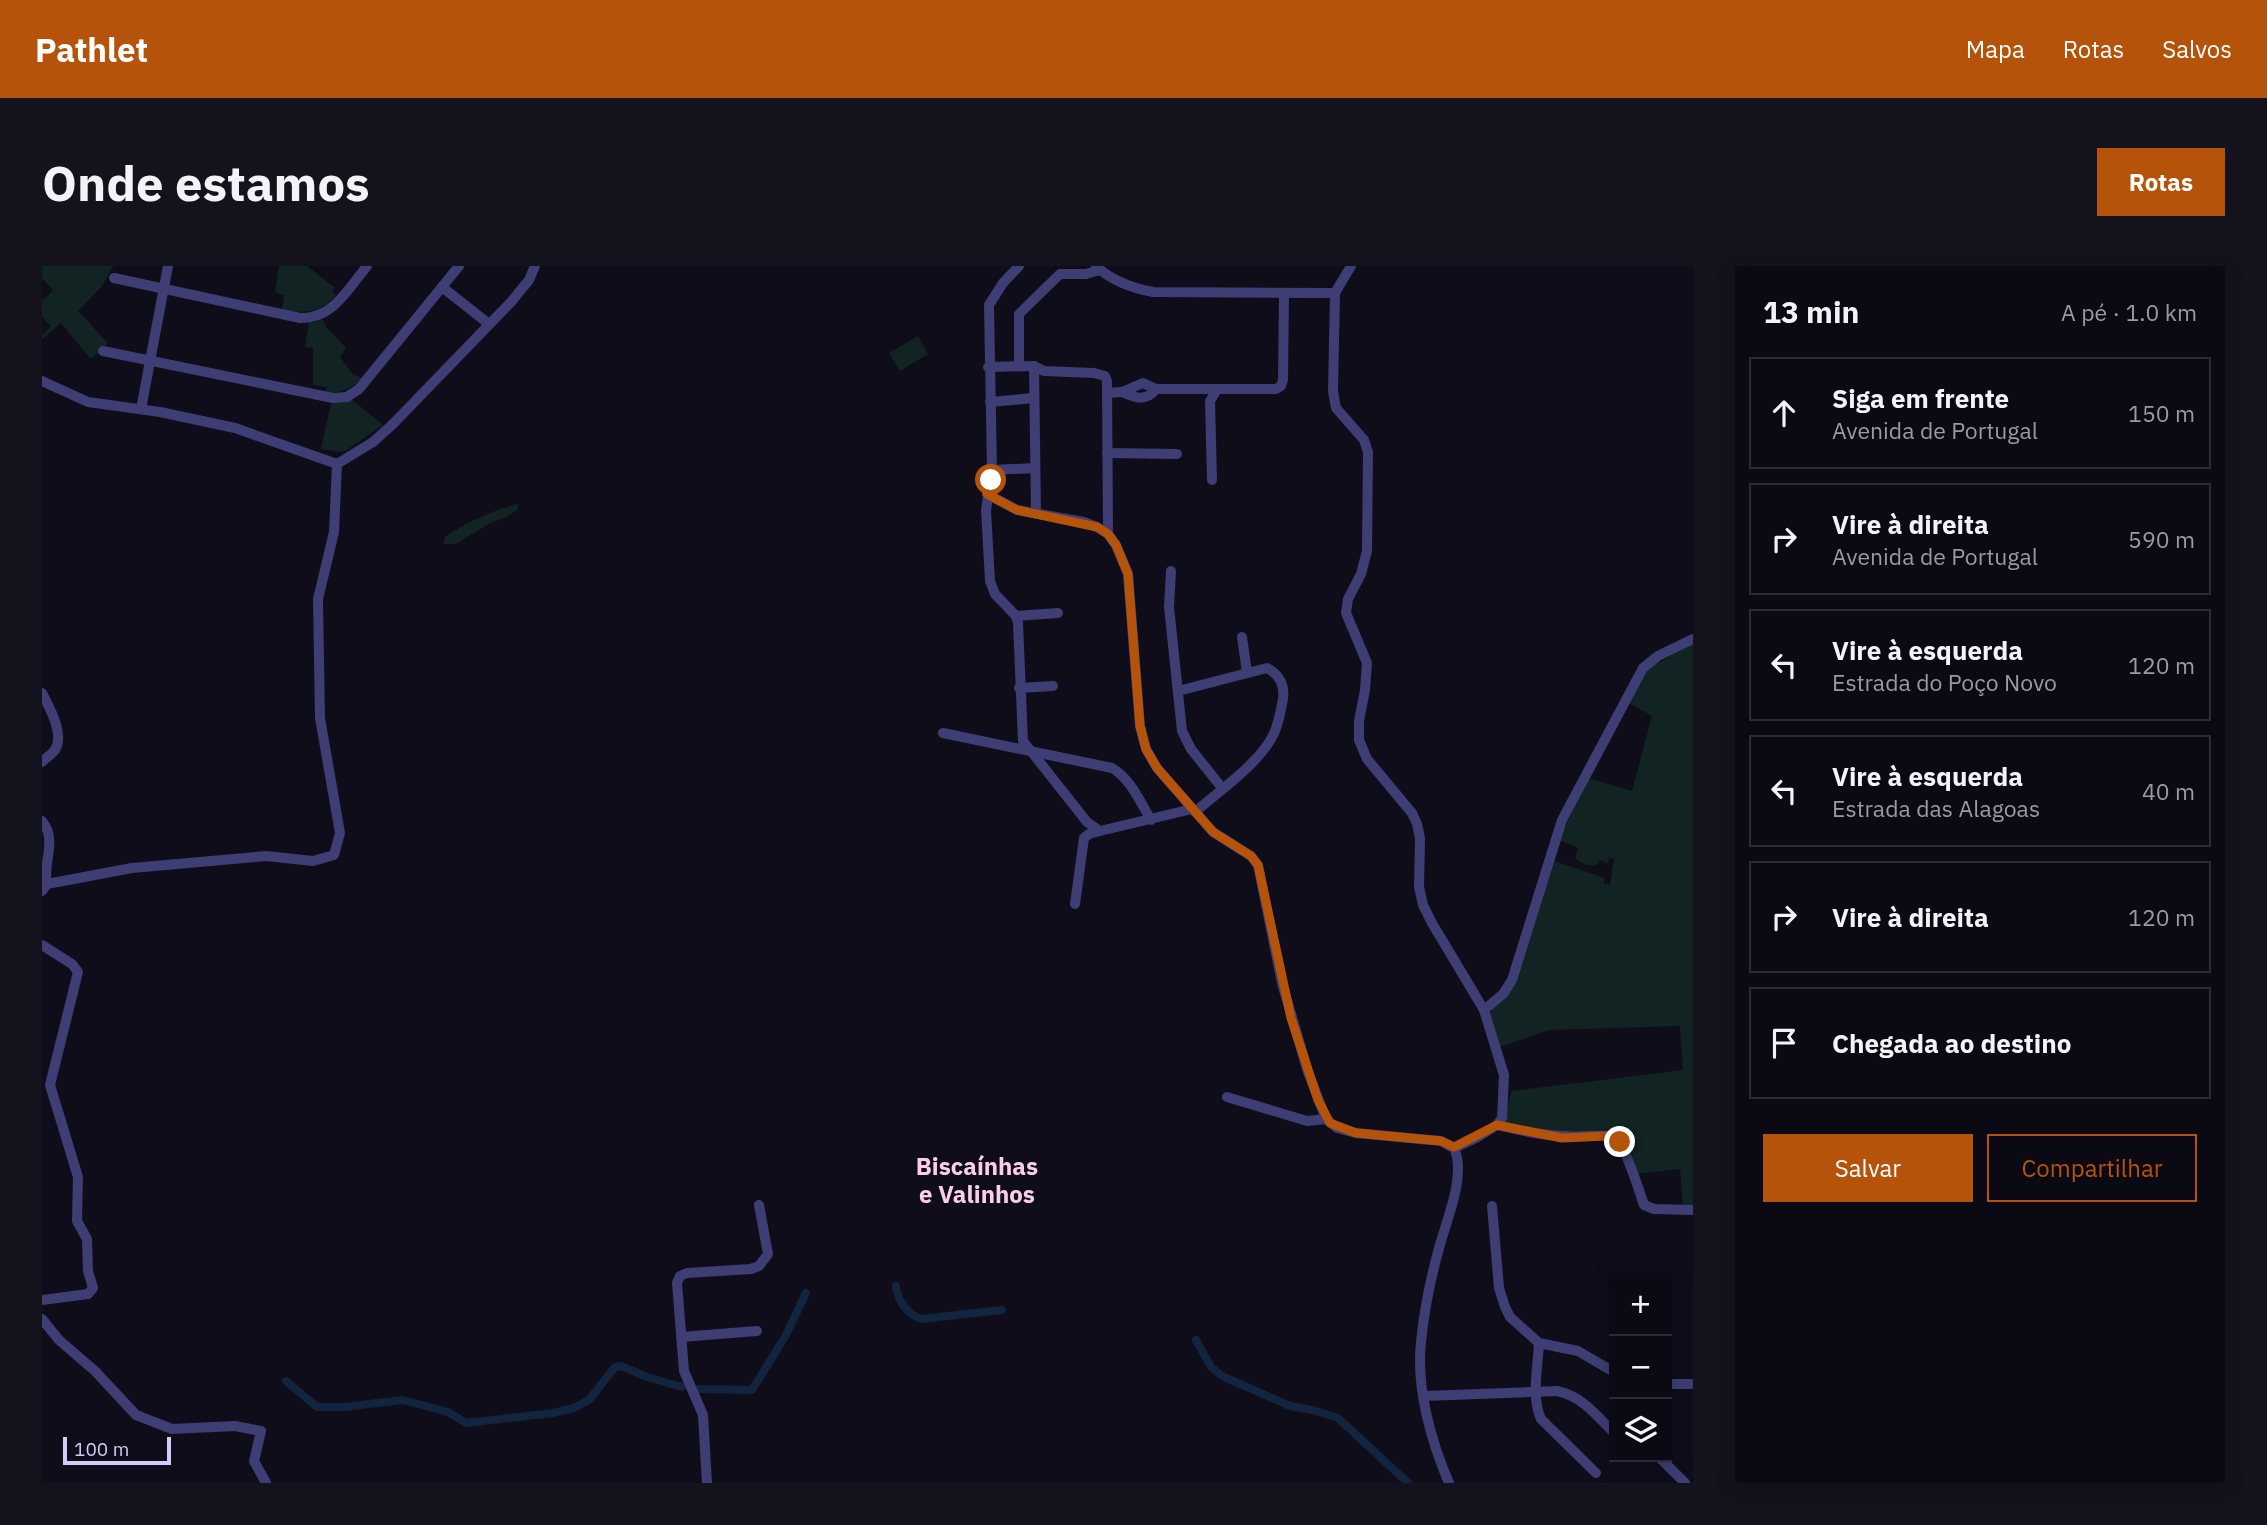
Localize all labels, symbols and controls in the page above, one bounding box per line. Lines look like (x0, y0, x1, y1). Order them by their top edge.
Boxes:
text: Pathlet (35, 28, 148, 71)
text: Mapa (1966, 33, 2025, 65)
text: Rotas (2063, 33, 2124, 65)
text: Salvos (2162, 33, 2232, 65)
button: Rotas (2097, 148, 2225, 216)
text: Onde estamos (42, 151, 370, 214)
text: 13 min (1763, 292, 1859, 331)
text: A pé · 1.0 km (2061, 297, 2197, 327)
text: Siga em frente (1832, 381, 2009, 415)
icon: ahead (1765, 394, 1803, 432)
text: 150 m (2128, 398, 2195, 428)
text: Avenida de Portugal (1832, 415, 2038, 445)
route start (975, 464, 1006, 495)
text: Vire à direita (1832, 507, 1989, 541)
icon: right (1765, 520, 1803, 558)
text: 590 m (2128, 524, 2195, 554)
text: Avenida de Portugal (1832, 541, 2038, 571)
text: Vire à esquerda (1832, 633, 2023, 667)
icon: left (1765, 646, 1803, 684)
text: 120 m (2128, 650, 2195, 680)
text: Estrada do Poço Novo (1832, 667, 2057, 697)
text: Vire à esquerda (1832, 759, 2023, 793)
icon: left (1765, 772, 1803, 810)
text: 40 m (2142, 776, 2195, 806)
text: Estrada das Alagoas (1832, 793, 2040, 823)
icon: right (1765, 898, 1803, 936)
text: Vire à direita (1832, 900, 1989, 934)
text: 120 m (2128, 902, 2195, 932)
icon: arrive (1765, 1024, 1803, 1062)
text: Chegada ao destino (1832, 1026, 2071, 1060)
route end (1604, 1126, 1635, 1157)
button: Salvar (1763, 1134, 1973, 1202)
button: Compartilhar (1987, 1134, 2197, 1202)
district label: Biscaínhas e Valinhos (916, 1150, 1038, 1210)
map controls (1609, 1273, 1672, 1462)
button: + (1609, 1273, 1672, 1336)
button: − (1609, 1336, 1672, 1399)
button: layers (1609, 1399, 1672, 1462)
scale bar (63, 1434, 172, 1466)
text: 100 m (74, 1437, 129, 1461)

